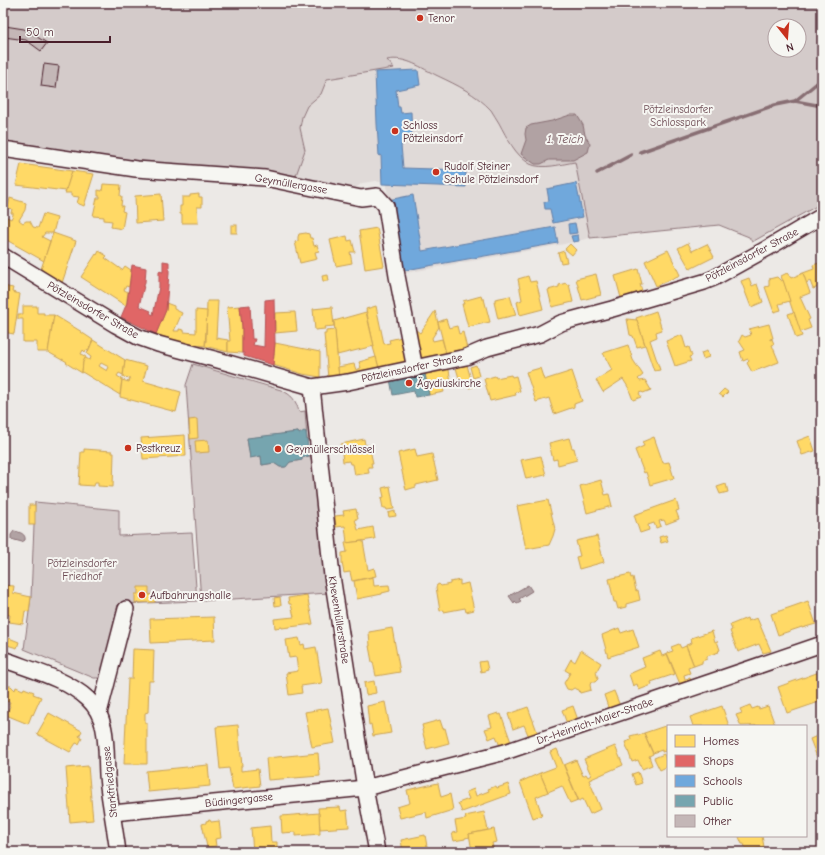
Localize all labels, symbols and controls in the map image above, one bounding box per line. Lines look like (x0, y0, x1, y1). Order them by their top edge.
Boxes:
place label: Tenor (428, 12, 455, 25)
marker: Tenor (415, 13, 425, 23)
scale bar (20, 18, 110, 44)
north arrow (767, 18, 807, 58)
text: 50 m (26, 25, 54, 39)
text: N (784, 40, 795, 54)
park label: Pötzleinsdorfer Schlosspark (643, 103, 713, 129)
place label: Schloss Pötzleinsdorf (403, 119, 463, 145)
marker: Schloss Pötzleinsdorf (390, 126, 400, 136)
water label: 1. Teich (547, 132, 583, 146)
place label: Rudolf Steiner Schule Pötzleinsdorf (444, 160, 539, 186)
marker: Rudolf Steiner Schule Pötzleinsdorf (431, 167, 441, 177)
street label: Geymüllergasse (254, 171, 329, 197)
street label: Pötzleinsdorfer Straße (703, 225, 801, 285)
street label: Pötzleinsdorfer Straße (45, 279, 141, 342)
street label: Pötzleinsdorfer Straße (360, 351, 464, 385)
place label: Ägydiuskirche (417, 377, 482, 390)
marker: Ägydiuskirche (404, 378, 414, 388)
place label: Pestkreuz (136, 442, 181, 455)
marker: Pestkreuz (123, 443, 133, 453)
place label: Geymüllerschlössel (286, 443, 375, 456)
marker: Geymüllerschlössel (273, 444, 283, 454)
park label: Pötzleinsdorfer Friedhof (47, 557, 117, 583)
street label: Khevenhüllerstraße (326, 575, 352, 665)
place label: Aufbahrungshalle (150, 589, 231, 602)
marker: Aufbahrungshalle (137, 590, 147, 600)
street label: Dr.-Heinrich-Maier-Straße (535, 695, 655, 747)
legend (667, 725, 807, 837)
text: Homes (703, 734, 739, 748)
street label: Starkfriedgasse (100, 745, 120, 818)
text: Shops (703, 754, 734, 768)
text: Schools (703, 774, 742, 788)
street label: Büdingergasse (204, 790, 274, 810)
text: Public (703, 794, 734, 808)
text: Other (703, 814, 732, 828)

